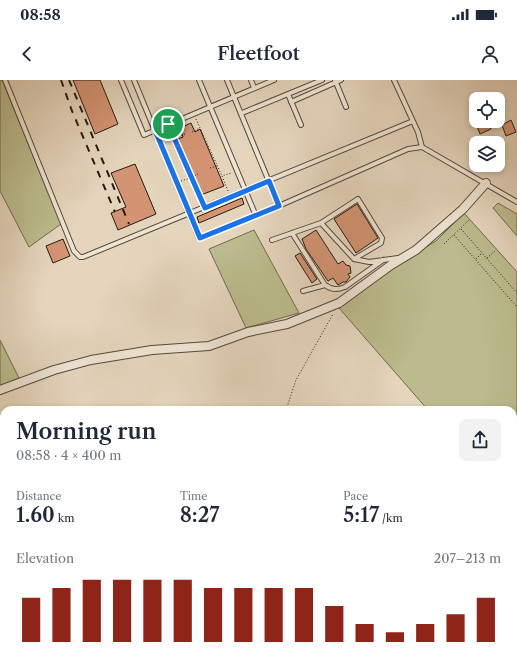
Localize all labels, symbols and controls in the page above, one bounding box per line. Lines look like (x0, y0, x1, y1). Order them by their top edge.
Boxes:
text: 08:58 (20, 5, 61, 24)
icon: back (16, 43, 38, 65)
text: Fleetfoot (217, 43, 300, 65)
icon: person (479, 43, 501, 65)
map controls (469, 92, 505, 172)
button: locate (469, 92, 505, 128)
pin (151, 107, 185, 141)
icon: arrive (157, 113, 179, 135)
button: layers (469, 136, 505, 172)
text: Morning run (16, 418, 156, 445)
button: share (459, 419, 501, 461)
text: 08:58 · 4 × 400 m (16, 447, 121, 463)
text: Distance (16, 489, 62, 503)
text: Time (180, 489, 207, 503)
text: Pace (343, 489, 368, 503)
text: 1.60 (16, 503, 55, 527)
text: 8:27 (180, 503, 220, 527)
text: 5:17 (343, 503, 379, 527)
text: km (55, 511, 74, 525)
text: /km (379, 511, 403, 525)
text: Elevation (16, 550, 74, 566)
text: 207–213 m (434, 550, 501, 566)

